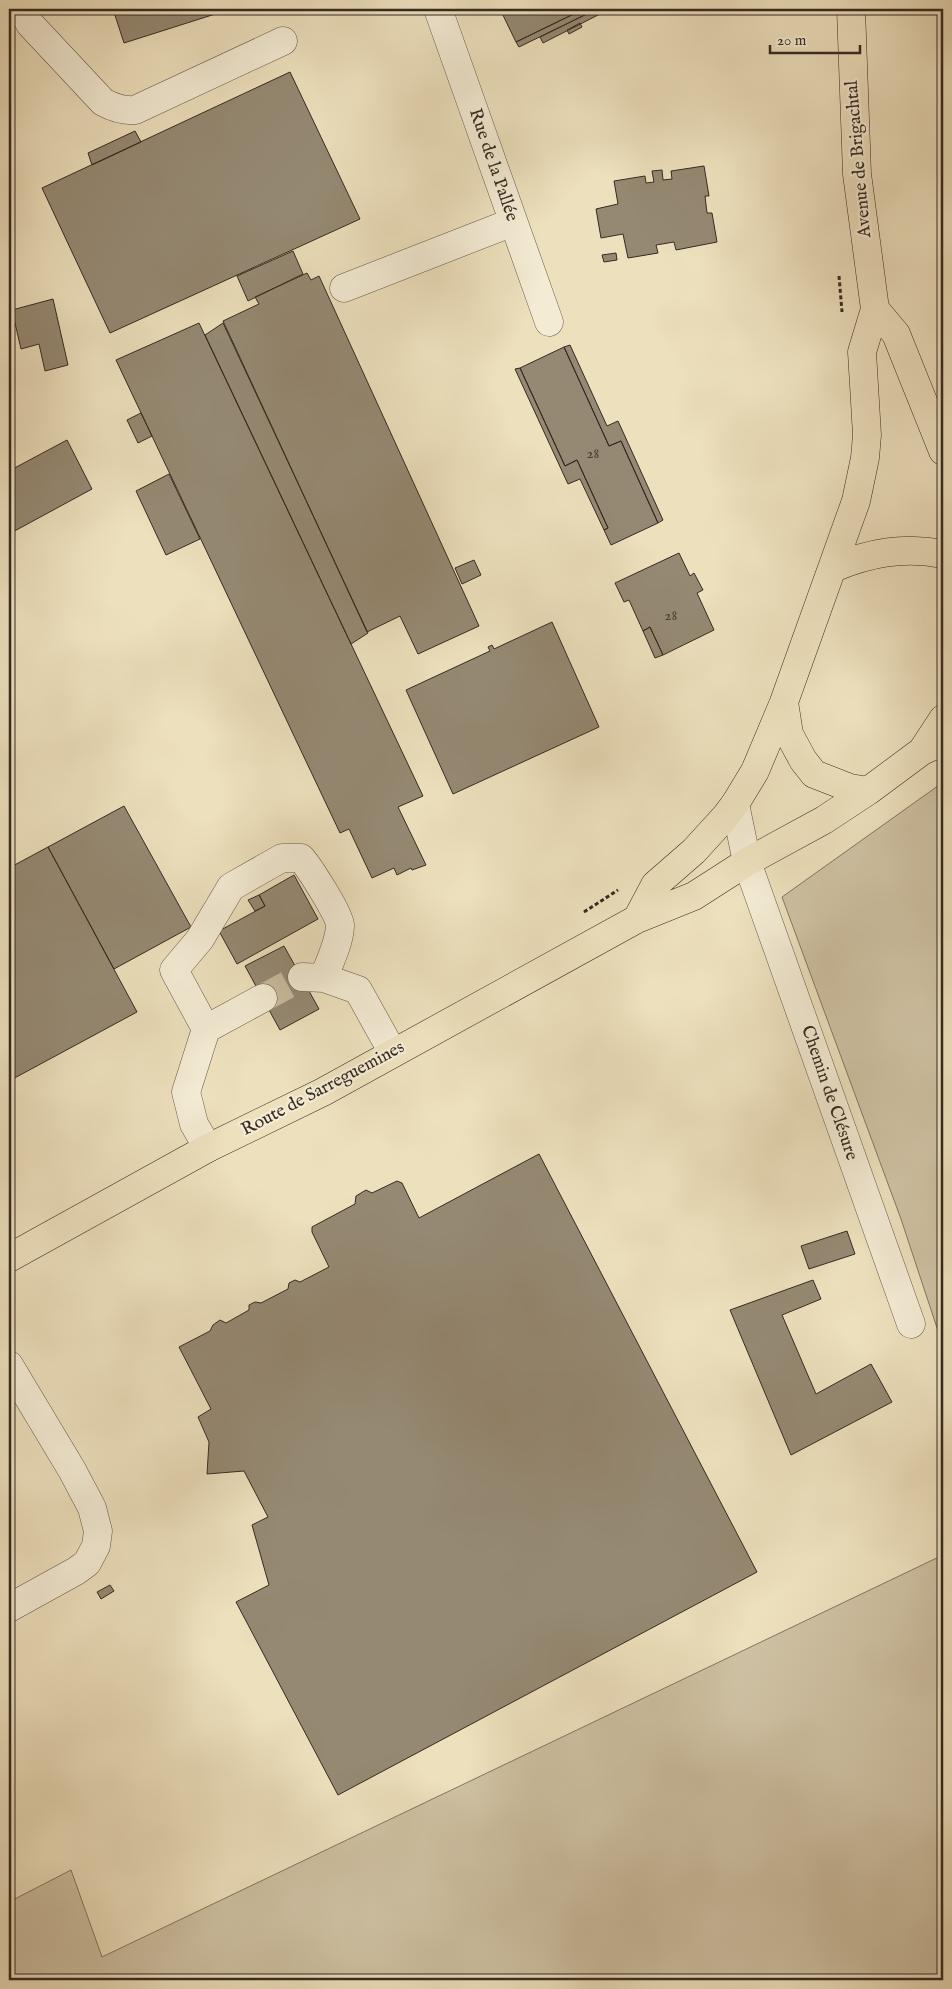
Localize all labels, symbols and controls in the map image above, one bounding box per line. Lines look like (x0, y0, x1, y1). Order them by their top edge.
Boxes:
scale bar (770, 22, 860, 54)
text: 20 m (777, 31, 807, 50)
street label: Avenue de Brigachtal (841, 79, 877, 240)
street label: Rue de la Pallée (463, 105, 523, 225)
house number: 28 (587, 444, 600, 463)
house number: 28 (665, 606, 678, 625)
street label: Chemin de Clésure (795, 1023, 863, 1163)
street label: Route de Sarreguemines (237, 1036, 409, 1142)

